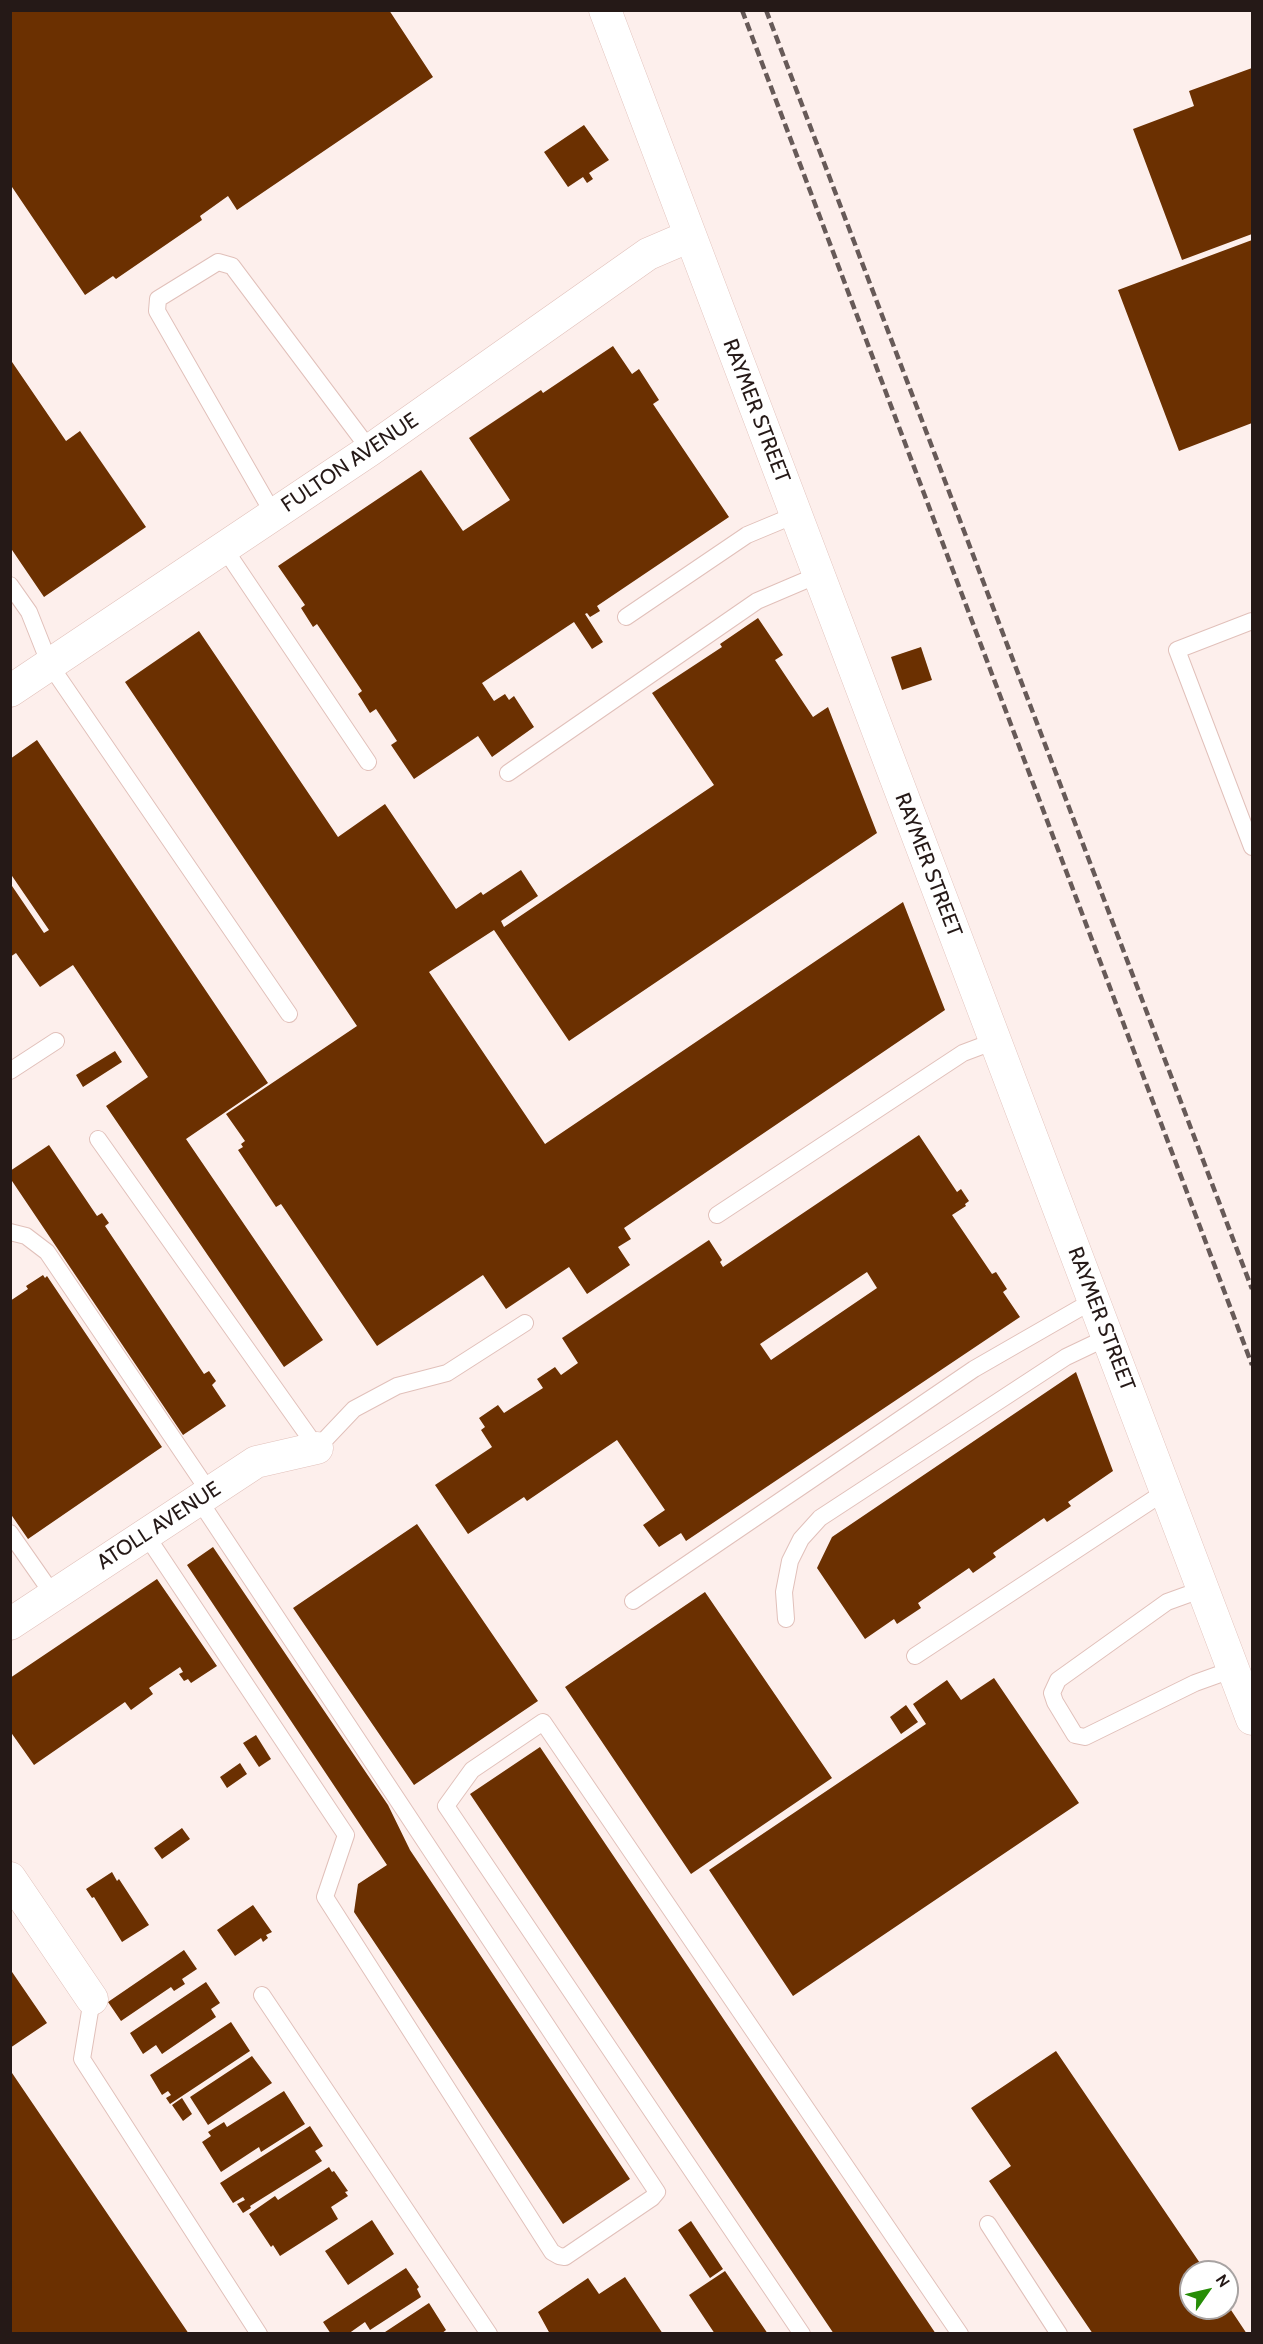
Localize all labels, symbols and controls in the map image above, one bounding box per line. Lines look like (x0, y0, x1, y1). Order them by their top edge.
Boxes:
street label: RAYMER STREET (717, 335, 795, 487)
street label: FULTON AVENUE (277, 408, 423, 518)
street label: RAYMER STREET (889, 789, 967, 941)
street label: RAYMER STREET (1062, 1243, 1140, 1395)
street label: ATOLL AVENUE (92, 1477, 226, 1575)
north arrow (1179, 2260, 1239, 2320)
text: N (1212, 2271, 1234, 2291)

